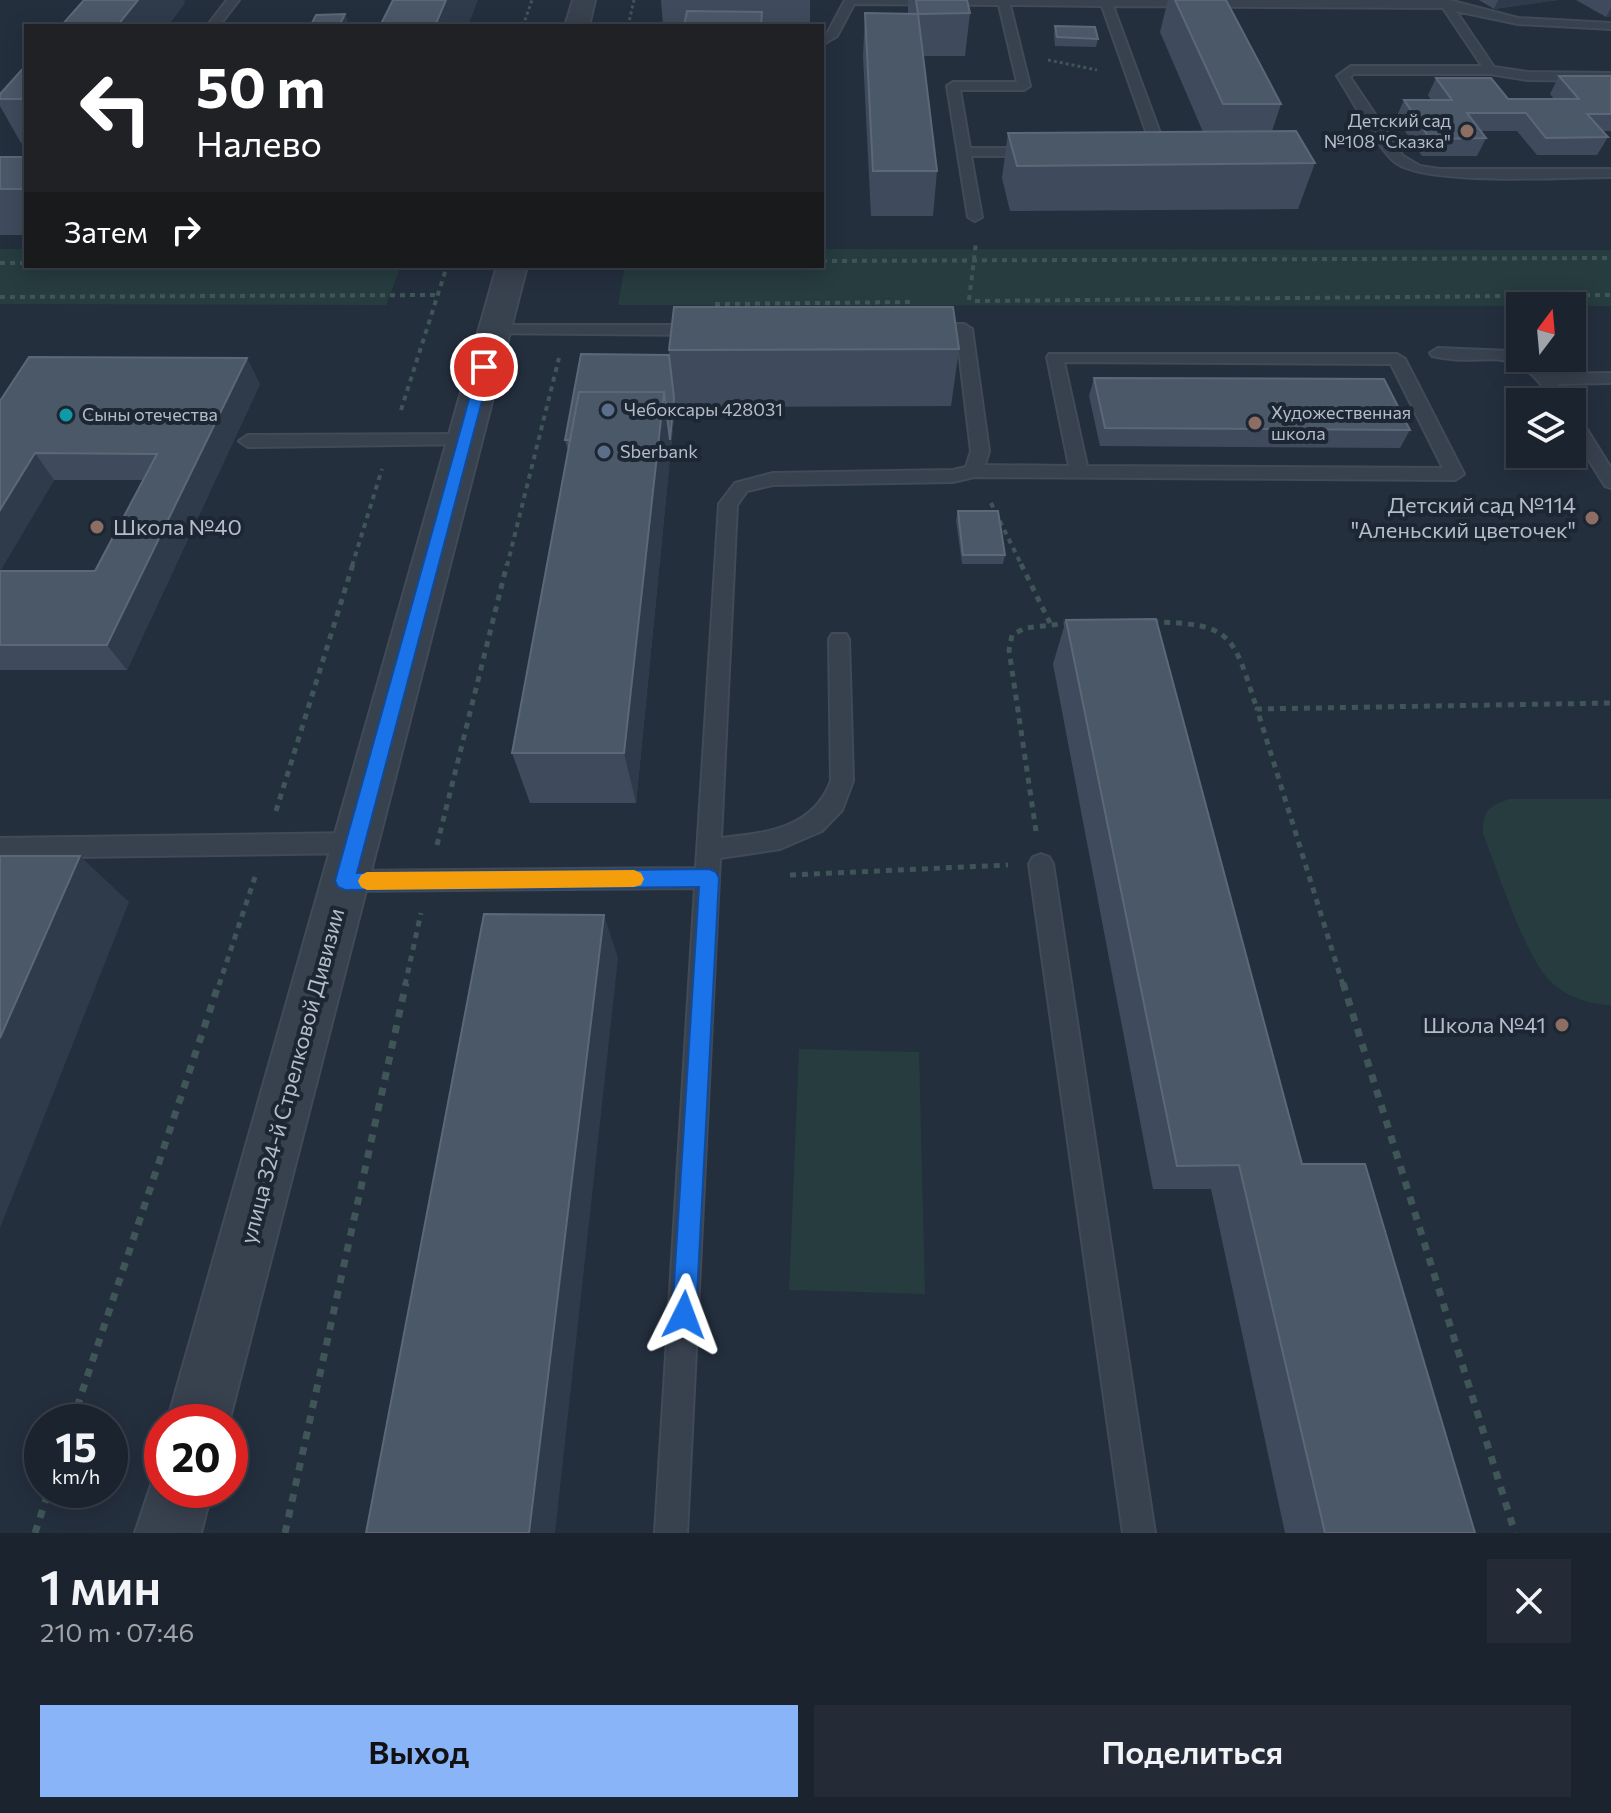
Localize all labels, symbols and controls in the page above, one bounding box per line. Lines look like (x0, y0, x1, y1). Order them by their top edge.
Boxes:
text: 50 m (196, 51, 325, 120)
icon: left (64, 56, 168, 160)
place label: Детский сад №108 "Сказка" (1324, 109, 1451, 152)
text: Налево (196, 120, 322, 164)
marker: Детский сад №108 "Сказка" (1458, 122, 1476, 140)
icon: right (164, 208, 208, 252)
text: Затем (64, 212, 148, 249)
north arrow (1506, 292, 1586, 372)
map controls (1506, 292, 1586, 468)
pin (450, 333, 518, 401)
icon: arrive (462, 345, 506, 389)
button: layers (1506, 388, 1586, 468)
place label: Чебоксары 428031 (624, 398, 783, 420)
marker: Чебоксары 428031 (599, 401, 617, 419)
place label: Художественная школа (1271, 401, 1411, 444)
place label: Сыны отечества (82, 403, 218, 425)
marker: Сыны отечества (57, 406, 75, 424)
marker: Художественная школа (1246, 414, 1264, 432)
place label: Sberbank (620, 440, 698, 462)
marker: Sberbank (595, 443, 613, 461)
place label: Детский сад №114 "Аленьский цветочек" (1351, 491, 1576, 543)
marker: Детский сад №114 "Аленьский цветочек" (1583, 509, 1601, 527)
place label: Школа №40 (113, 513, 242, 540)
marker: Школа №40 (88, 518, 106, 536)
street label: улица 324-й Стрелковой Дивизии (234, 905, 349, 1247)
place label: Школа №41 (1423, 1011, 1546, 1038)
marker: Школа №41 (1553, 1016, 1571, 1034)
position arrow (642, 1273, 726, 1357)
speed limit sign: 20 (144, 1404, 248, 1508)
text: 15 (55, 1421, 97, 1470)
text: km/h (52, 1464, 100, 1488)
text: 1 мин (40, 1556, 161, 1615)
button: close (1487, 1559, 1571, 1643)
text: 210 m · 07:46 (40, 1616, 194, 1647)
button: Выход (40, 1705, 798, 1797)
button: Поделиться (814, 1705, 1571, 1797)

